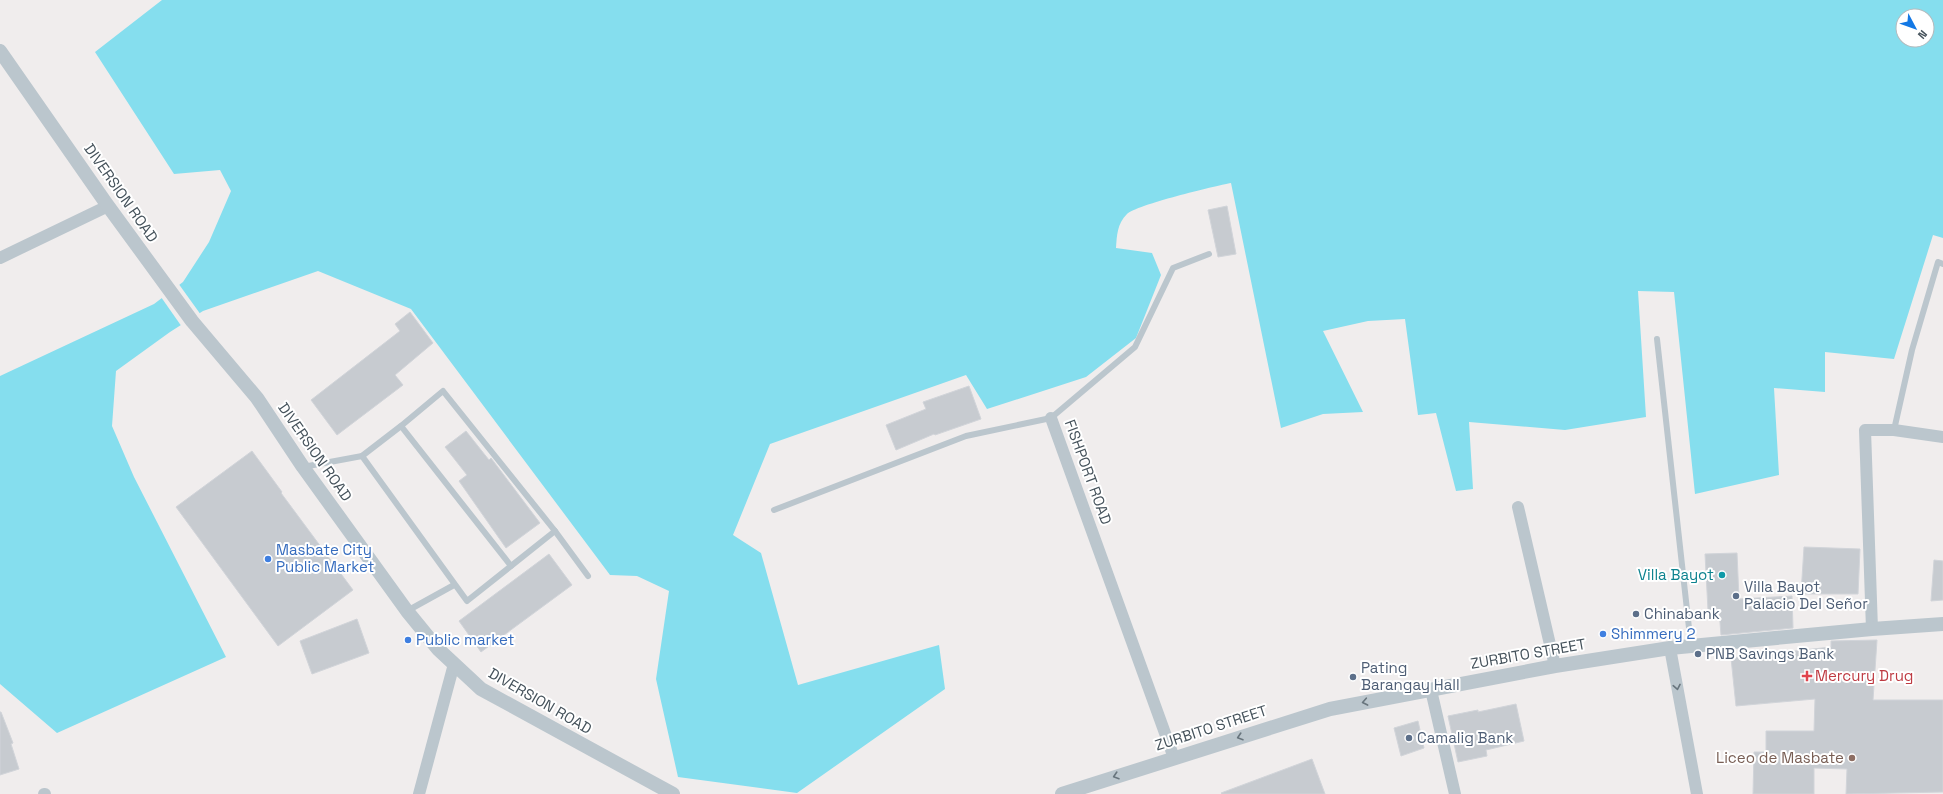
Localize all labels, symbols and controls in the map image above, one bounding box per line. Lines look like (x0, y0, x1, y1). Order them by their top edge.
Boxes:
north arrow (1895, 8, 1935, 48)
text: N (1915, 27, 1930, 42)
street label: DIVERSION ROAD (80, 140, 163, 246)
street label: DIVERSION ROAD (274, 399, 357, 505)
street label: FISHPORT ROAD (1061, 417, 1116, 527)
place label: Masbate City Public Market (276, 540, 375, 576)
marker: Masbate City Public Market (263, 554, 273, 564)
place label: Villa Bayot (1638, 565, 1714, 584)
marker: Villa Bayot (1717, 570, 1727, 580)
place label: Villa Bayot Palacio Del Señor (1744, 577, 1868, 613)
marker: Villa Bayot Palacio Del Señor (1731, 591, 1741, 601)
place label: Chinabank (1644, 604, 1720, 623)
marker: Chinabank (1631, 609, 1641, 619)
place label: Shimmery 2 (1611, 624, 1695, 643)
marker: Shimmery 2 (1598, 629, 1608, 639)
place label: Public market (416, 630, 514, 649)
street label: ZURBITO STREET (1469, 634, 1587, 673)
marker: Public market (403, 635, 413, 645)
place label: PNB Savings Bank (1706, 644, 1834, 663)
marker: PNB Savings Bank (1693, 649, 1703, 659)
place label: Pating Barangay Hall (1361, 658, 1460, 694)
street label: DIVERSION ROAD (485, 663, 595, 738)
place label: Mercury Drug (1815, 666, 1914, 685)
marker: Mercury Drug (1802, 671, 1812, 681)
marker: Pating Barangay Hall (1348, 672, 1358, 682)
one-way arrow (1672, 683, 1680, 690)
one-way arrow (1362, 697, 1368, 706)
street label: ZURBITO STREET (1152, 700, 1269, 755)
place label: Camalig Bank (1417, 728, 1513, 747)
one-way arrow (1237, 732, 1244, 741)
marker: Camalig Bank (1404, 733, 1414, 743)
place label: Liceo de Masbate (1716, 748, 1844, 767)
marker: Liceo de Masbate (1847, 753, 1857, 763)
one-way arrow (1113, 771, 1120, 780)

